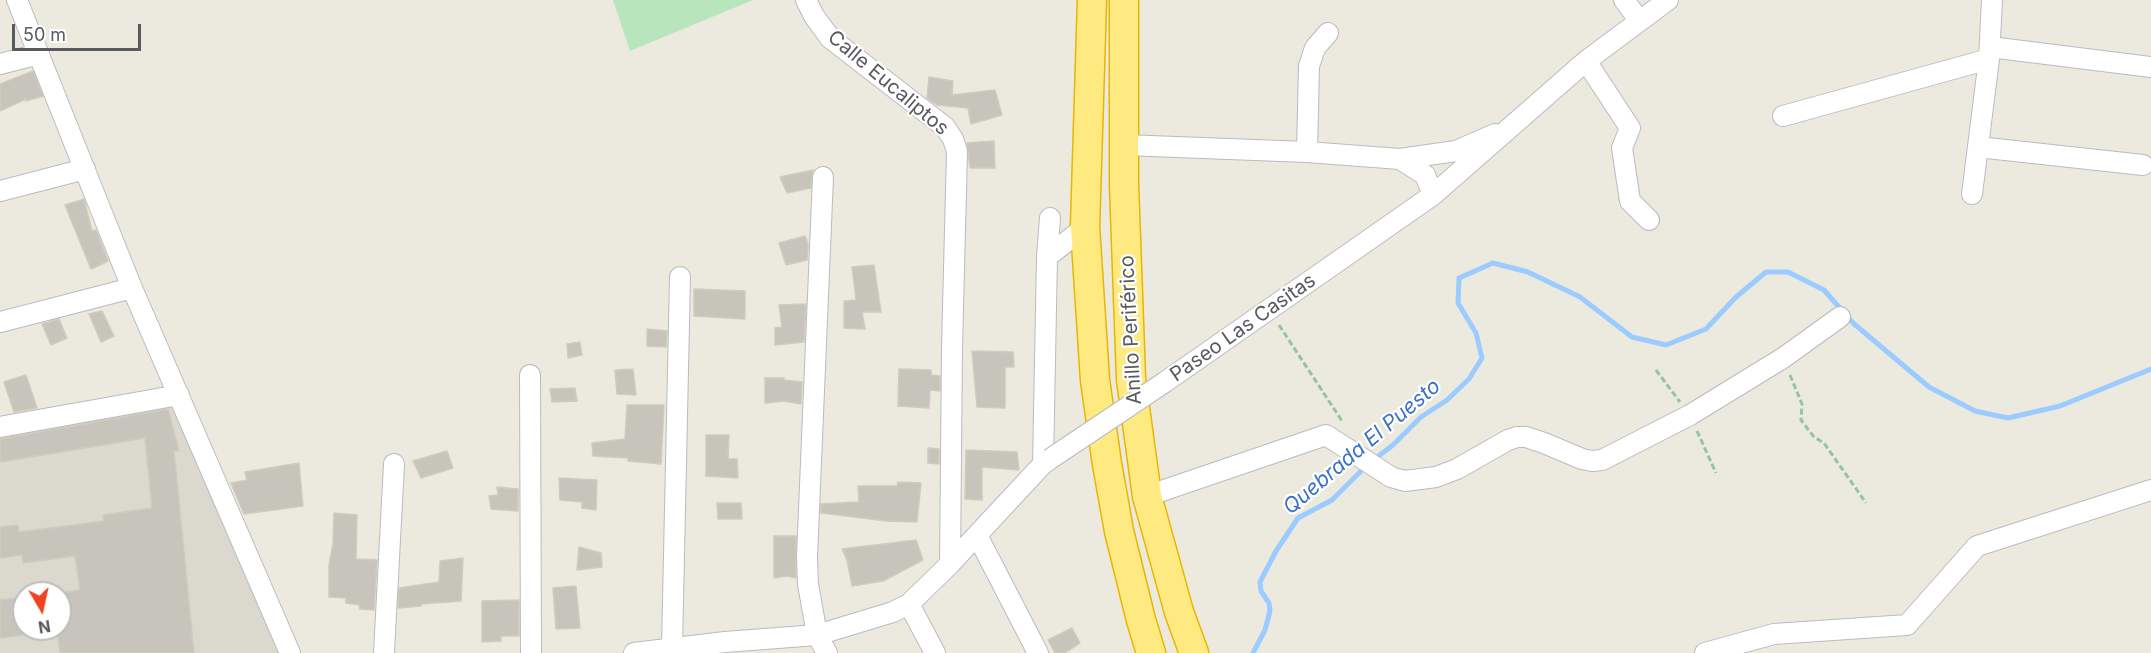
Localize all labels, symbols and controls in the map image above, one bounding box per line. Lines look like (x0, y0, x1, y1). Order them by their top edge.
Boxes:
scale bar (15, 12, 144, 50)
text: 50 m (23, 24, 66, 45)
street label: Calle Eucaliptos (823, 25, 953, 141)
street label: Anillo Periférico (1115, 255, 1147, 405)
street label: Paseo Las Casitas (1166, 269, 1320, 387)
water label: Quebrada El Puesto (1278, 374, 1446, 520)
north arrow (12, 581, 72, 641)
text: N (37, 616, 52, 638)

